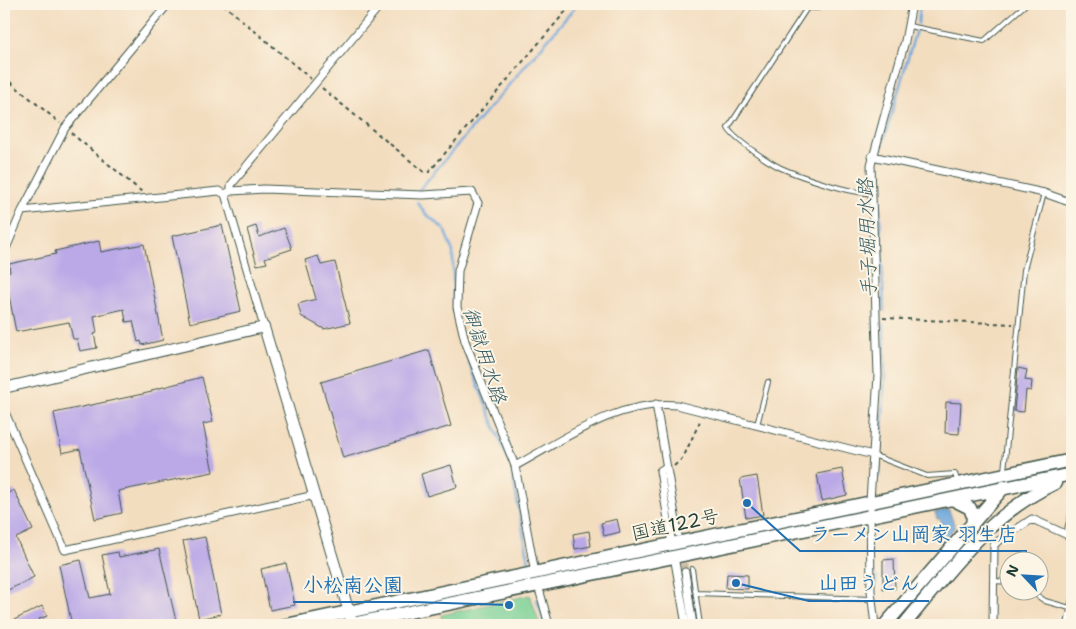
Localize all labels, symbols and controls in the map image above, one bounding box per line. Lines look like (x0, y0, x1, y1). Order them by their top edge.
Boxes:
water label: 手子堀用水路 (852, 177, 882, 298)
water label: 御獄用水路 (457, 303, 513, 408)
street label: 国道122号 (629, 503, 722, 546)
callout: ラーメン山岡家 羽生店 (800, 516, 1027, 551)
text: ラーメン山岡家 羽生店 (811, 521, 1017, 547)
north arrow (998, 552, 1048, 602)
text: N (1002, 562, 1023, 579)
callout: 山田うどん (809, 566, 929, 601)
callout: 小松南公園 (293, 567, 413, 602)
text: 山田うどん (819, 570, 919, 596)
text: 小松南公園 (303, 572, 403, 598)

